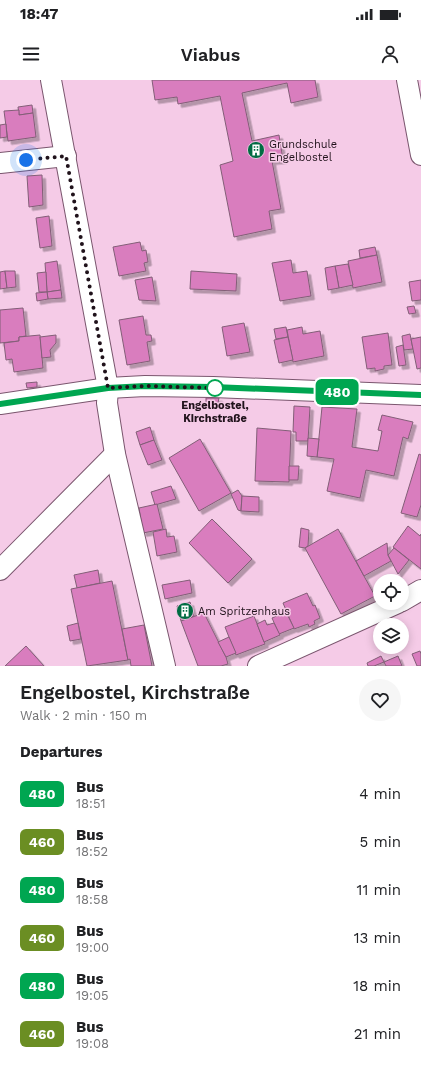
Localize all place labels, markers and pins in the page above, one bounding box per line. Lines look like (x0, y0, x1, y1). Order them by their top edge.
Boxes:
place label: Grundschule Engelbostel (269, 138, 337, 164)
building icon: Grundschule Engelbostel (246, 140, 266, 160)
marker: Engelbostel, Kirchstraße (206, 379, 224, 397)
place label: Engelbostel, Kirchstraße (181, 399, 249, 425)
building icon: Am Spritzenhaus (175, 601, 195, 621)
place label: Am Spritzenhaus (198, 605, 290, 618)

